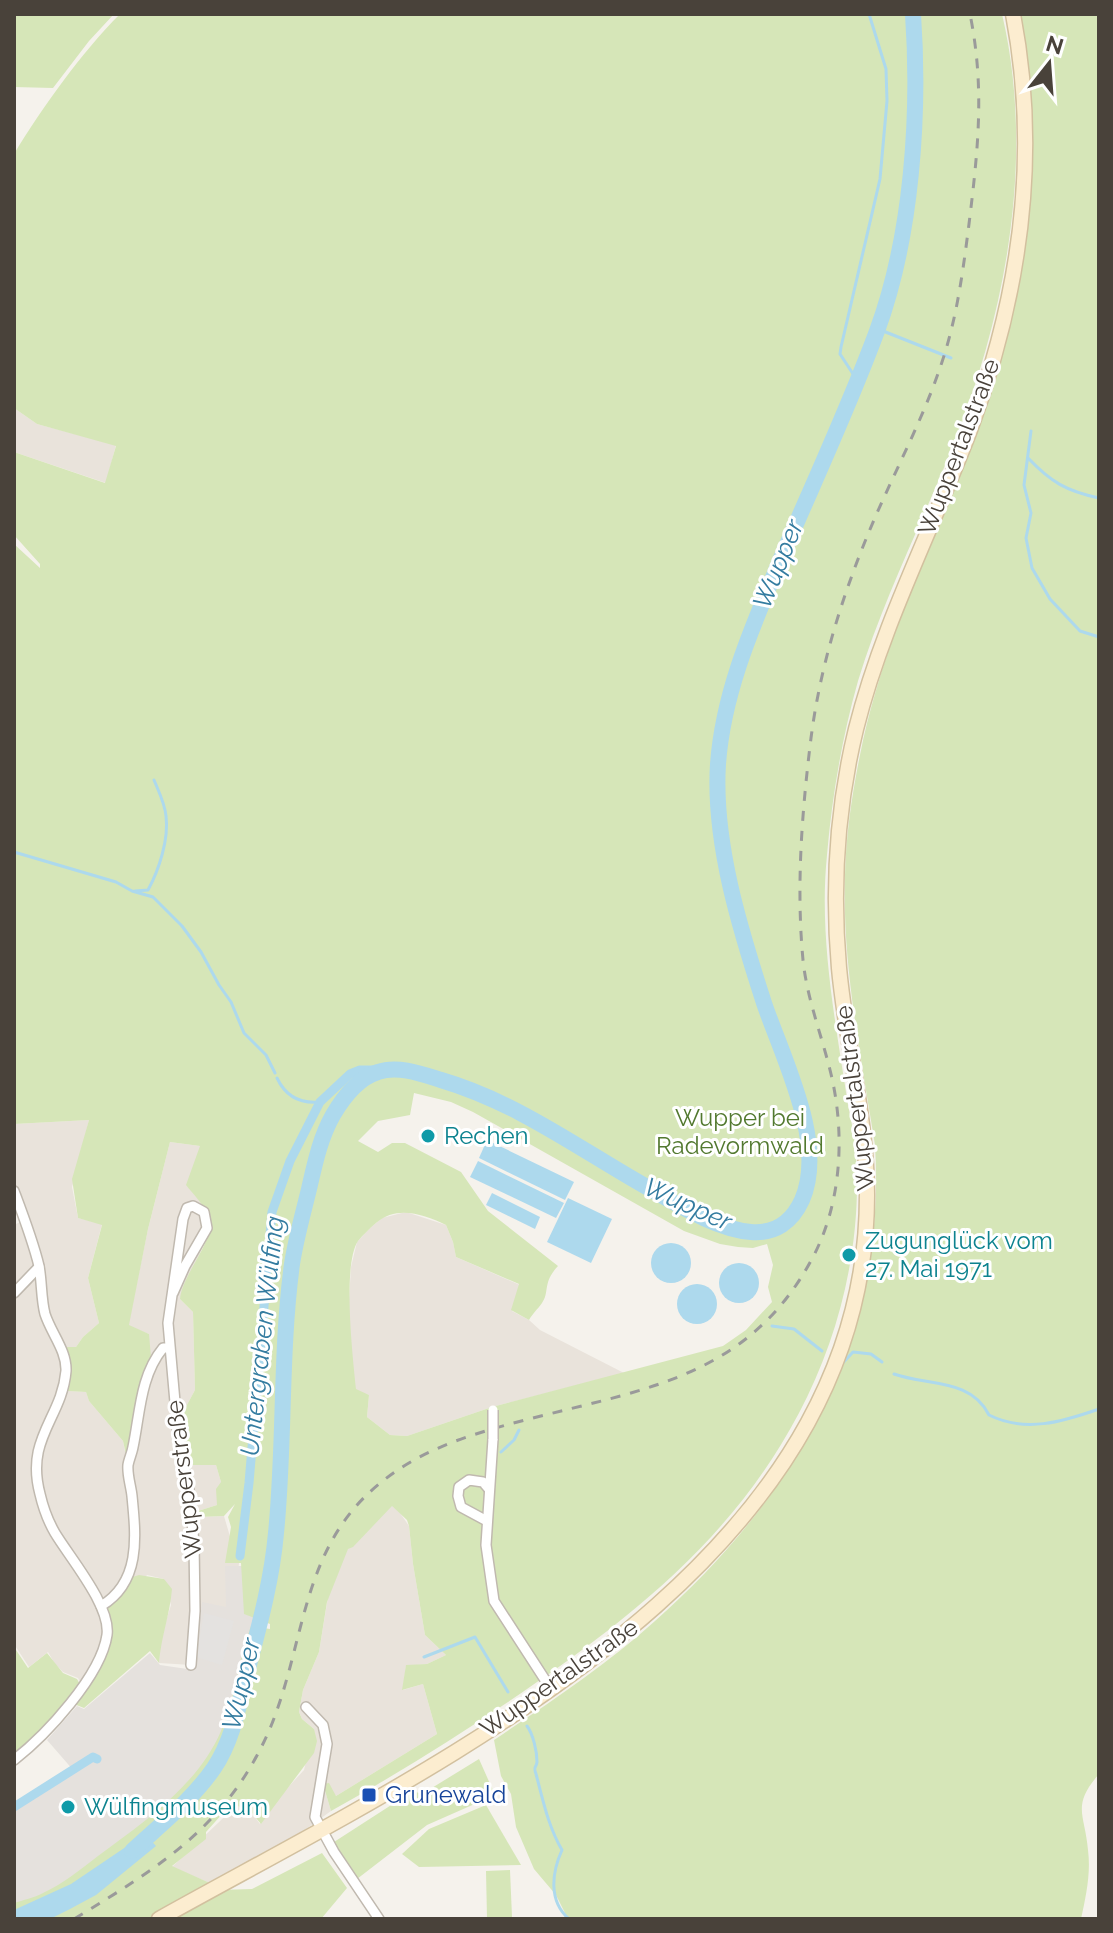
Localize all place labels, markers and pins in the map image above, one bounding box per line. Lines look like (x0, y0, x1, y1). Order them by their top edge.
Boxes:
place label: Rechen (444, 1121, 529, 1150)
marker: Rechen (419, 1127, 437, 1145)
place label: Zugunglück vom 27. Mai 1971 (865, 1226, 1053, 1283)
marker: Zugunglück vom 27. Mai 1971 (840, 1246, 858, 1264)
place label: Grunewald (385, 1780, 506, 1809)
marker: Grunewald (360, 1786, 378, 1804)
place label: Wülfingmuseum (84, 1792, 268, 1821)
marker: Wülfingmuseum (59, 1798, 77, 1816)

